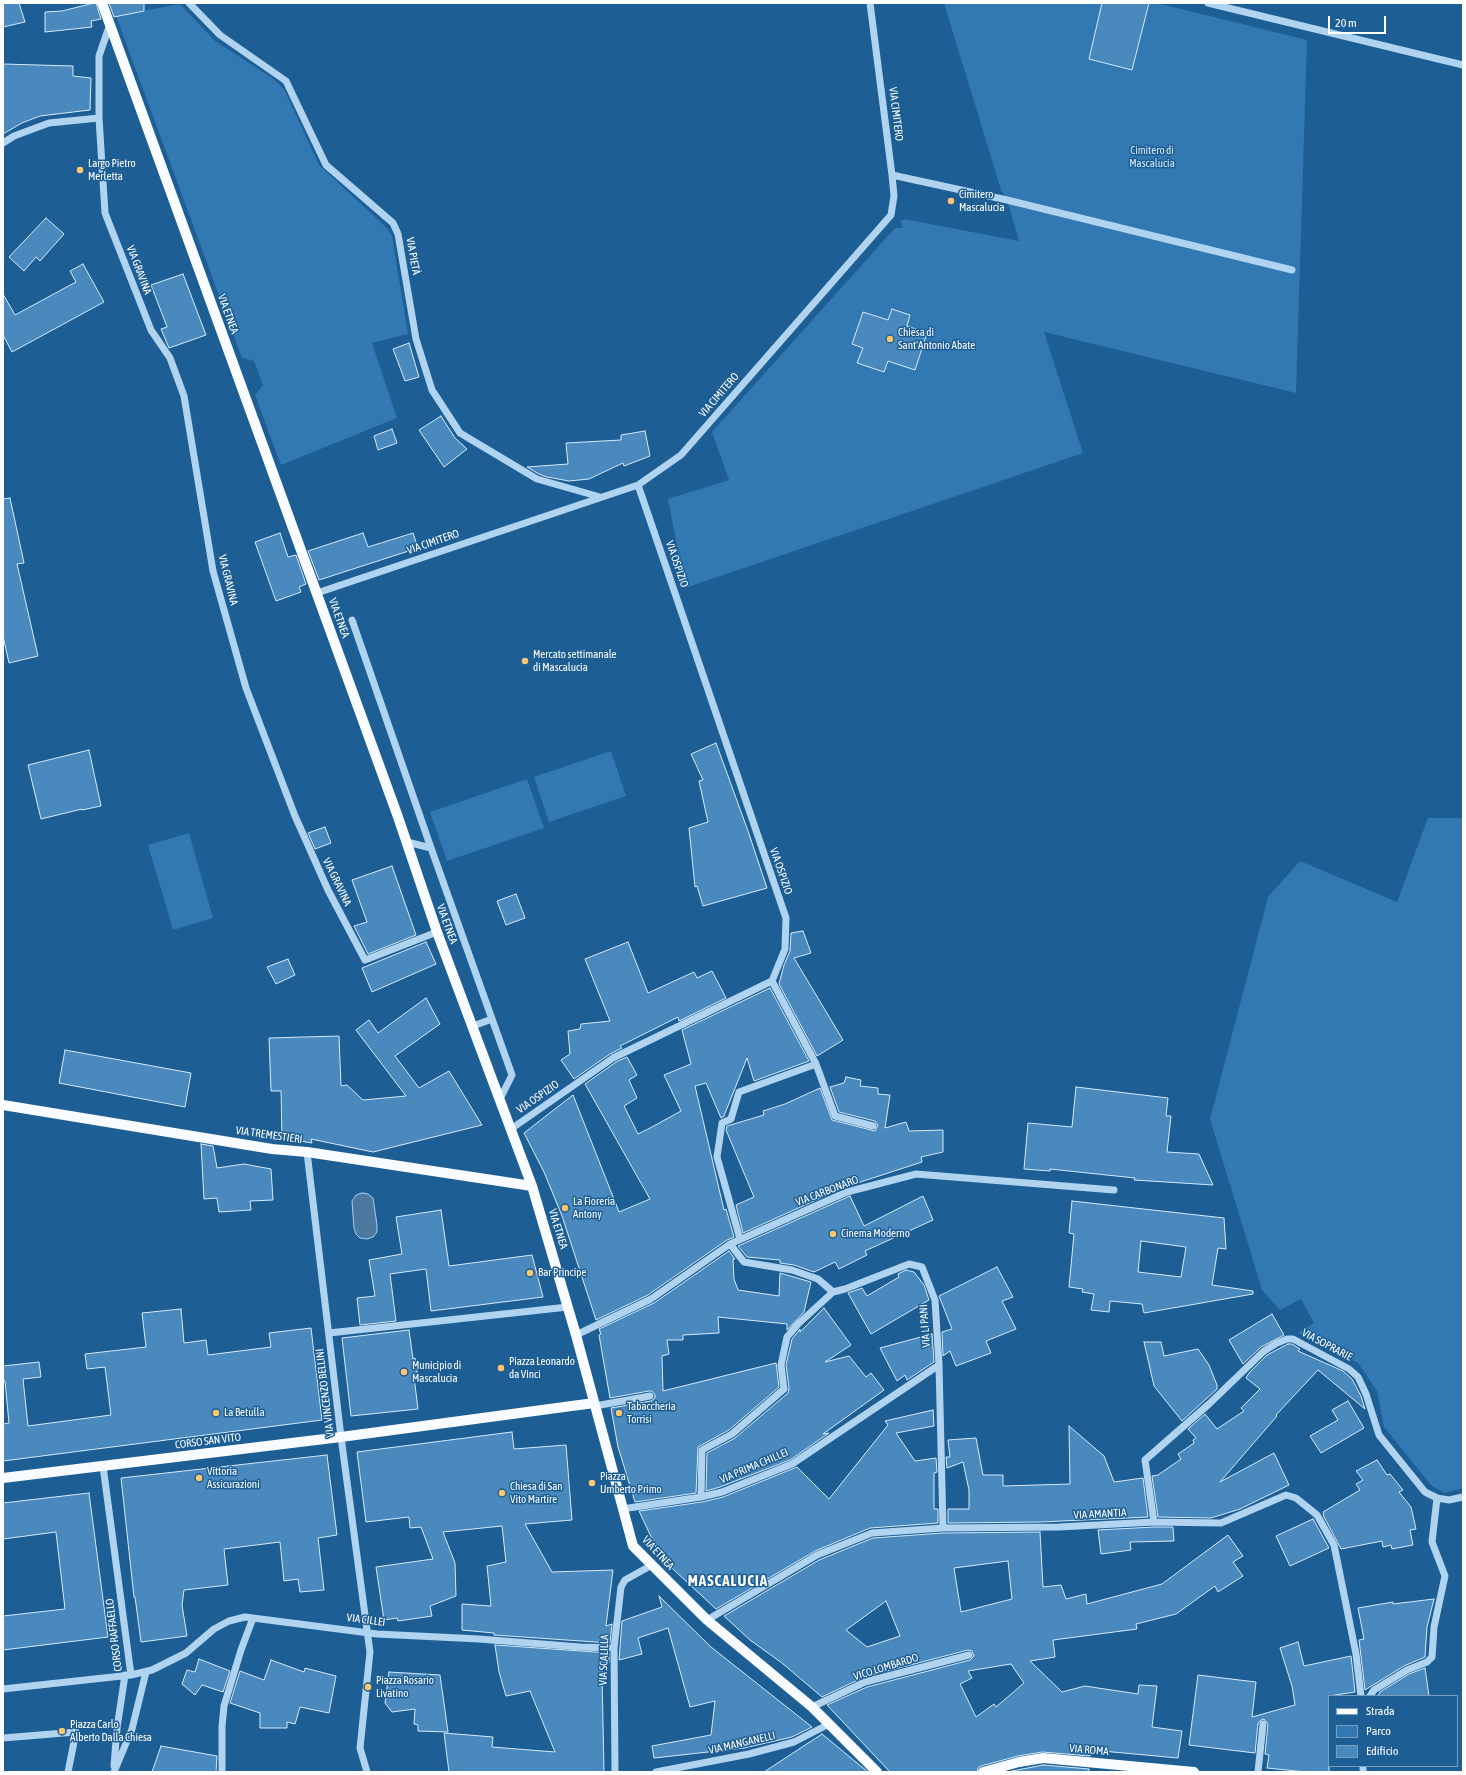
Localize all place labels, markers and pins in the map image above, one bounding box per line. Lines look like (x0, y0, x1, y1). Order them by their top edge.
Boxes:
place label: Largo Pietro Merletta (88, 157, 136, 183)
marker: Largo Pietro Merletta (75, 165, 85, 175)
place label: Cimitero Mascalucia (959, 188, 1004, 214)
marker: Cimitero Mascalucia (946, 196, 956, 206)
place label: Chiesa di Sant'Antonio Abate (898, 326, 975, 352)
marker: Chiesa di Sant'Antonio Abate (885, 334, 895, 344)
place label: Mercato settimanale di Mascalucia (533, 648, 617, 674)
marker: Mercato settimanale di Mascalucia (520, 656, 530, 666)
place label: La Fioreria Antony (573, 1195, 615, 1221)
marker: La Fioreria Antony (560, 1203, 570, 1213)
place label: Cinema Moderno (841, 1227, 910, 1241)
marker: Cinema Moderno (828, 1229, 838, 1239)
place label: Bar Principe (538, 1266, 586, 1280)
marker: Bar Principe (525, 1268, 535, 1278)
place label: Piazza Leonardo da Vinci (509, 1355, 575, 1381)
place label: Municipio di Mascalucia (412, 1359, 461, 1385)
marker: Piazza Leonardo da Vinci (496, 1363, 506, 1373)
marker: Municipio di Mascalucia (399, 1367, 409, 1377)
place label: Tabaccheria Torrisi (627, 1400, 676, 1426)
place label: La Betulla (224, 1406, 265, 1420)
marker: La Betulla (211, 1408, 221, 1418)
marker: Tabaccheria Torrisi (614, 1408, 624, 1418)
place label: Vittoria Assicurazioni (207, 1465, 260, 1491)
place label: Piazza Umberto Primo (600, 1470, 662, 1496)
marker: Vittoria Assicurazioni (194, 1473, 204, 1483)
marker: Piazza Umberto Primo (587, 1478, 597, 1488)
place label: Chiesa di San Vito Martire (510, 1480, 563, 1506)
marker: Chiesa di San Vito Martire (497, 1488, 507, 1498)
place label: Piazza Rosario Livatino (376, 1674, 434, 1700)
marker: Piazza Rosario Livatino (363, 1682, 373, 1692)
place label: Piazza Carlo Alberto Dalla Chiesa (70, 1718, 152, 1744)
marker: Piazza Carlo Alberto Dalla Chiesa (57, 1726, 67, 1736)

